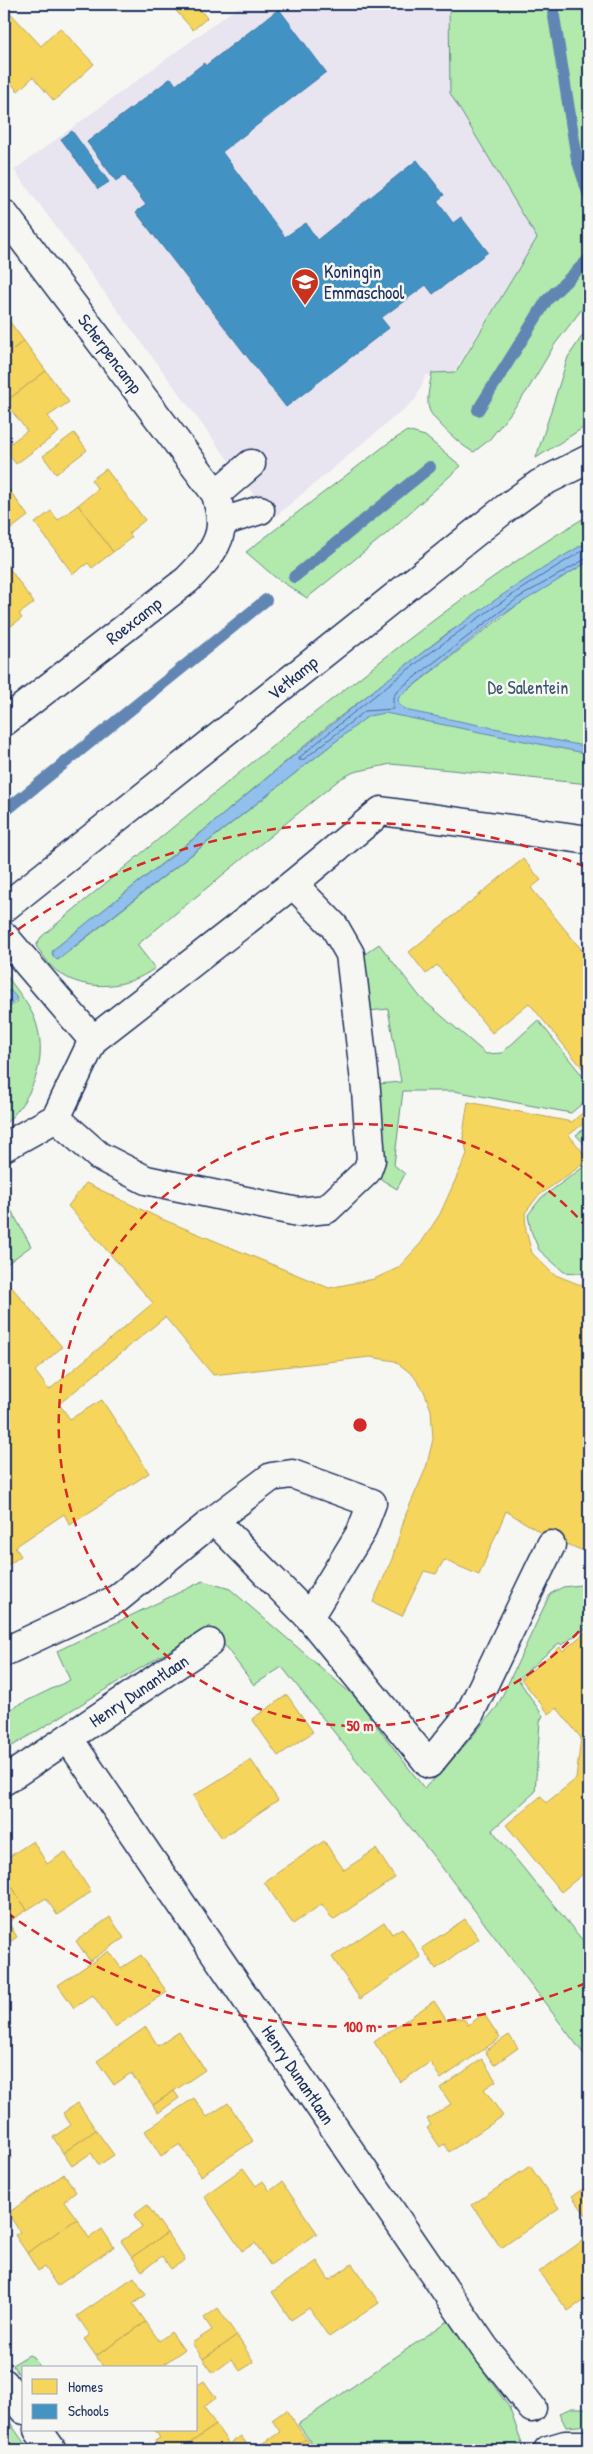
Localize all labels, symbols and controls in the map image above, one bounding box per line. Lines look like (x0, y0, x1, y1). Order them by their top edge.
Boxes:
place label: Koningin Emmaschool (324, 259, 404, 305)
school or university icon: Koningin Emmaschool (290, 267, 320, 306)
street label: Scherpencamp (72, 309, 149, 399)
street label: Roexcamp (101, 591, 167, 650)
street label: Vetkamp (262, 649, 323, 706)
park label: De Salentein (488, 675, 568, 700)
centre of rings (351, 1416, 369, 1434)
street label: Henry Dunantlaan (84, 1648, 193, 1733)
text: 50 m (347, 1715, 373, 1736)
text: 100 m (344, 2016, 376, 2037)
street label: Henry Dunantlaan (256, 2020, 341, 2129)
legend (22, 2366, 198, 2432)
text: Homes (68, 2376, 103, 2397)
text: Schools (68, 2400, 109, 2421)

